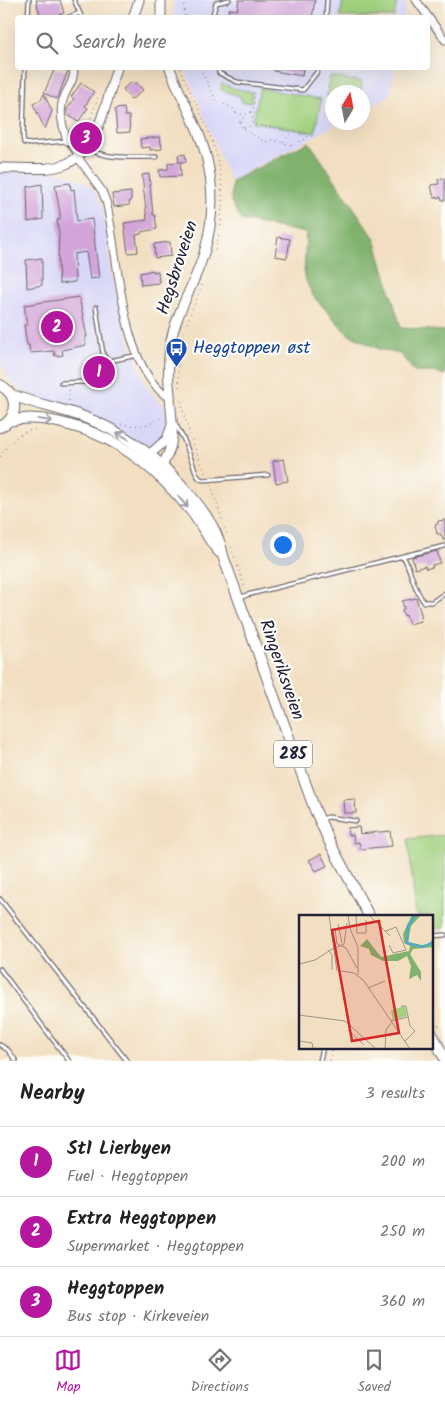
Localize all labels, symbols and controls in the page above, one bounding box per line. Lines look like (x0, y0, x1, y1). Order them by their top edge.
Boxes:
search box (15, 15, 430, 70)
text: Search here (73, 28, 167, 58)
icon: search (33, 29, 61, 57)
north arrow (325, 85, 370, 130)
pin: 3 (70, 119, 102, 157)
street label: Hegsbroveien (149, 217, 207, 319)
pin: 2 (41, 308, 73, 346)
place label: Heggtoppen øst (193, 334, 311, 363)
bus stop icon: Heggtoppen øst (165, 336, 189, 367)
pin: 1 (83, 353, 115, 391)
one-way arrow (36, 415, 52, 425)
one-way arrow (116, 431, 131, 440)
one-way arrow (177, 495, 189, 508)
your location (270, 532, 296, 558)
street label: Ringeriksveien (250, 616, 312, 724)
road number: 285 (274, 741, 312, 768)
inset map (299, 915, 432, 1048)
text: Nearby (20, 1077, 85, 1110)
text: 3 results (366, 1081, 425, 1106)
text: St1 Lierbyen (67, 1134, 171, 1164)
text: 1 (34, 1149, 38, 1174)
text: 200 m (381, 1149, 425, 1174)
text: Fuel · Heggtoppen (67, 1164, 188, 1189)
text: Extra Heggtoppen (67, 1204, 216, 1234)
text: 2 (31, 1219, 41, 1244)
text: 250 m (380, 1219, 425, 1244)
text: Supermarket · Heggtoppen (67, 1234, 244, 1259)
text: Heggtoppen (67, 1274, 164, 1304)
text: 3 (32, 1289, 40, 1314)
text: 360 m (380, 1289, 425, 1314)
text: Bus stop · Kirkeveien (67, 1304, 209, 1329)
tab: Map (54, 1346, 82, 1398)
tab: Directions (191, 1346, 249, 1398)
tab: Saved (357, 1346, 391, 1398)

